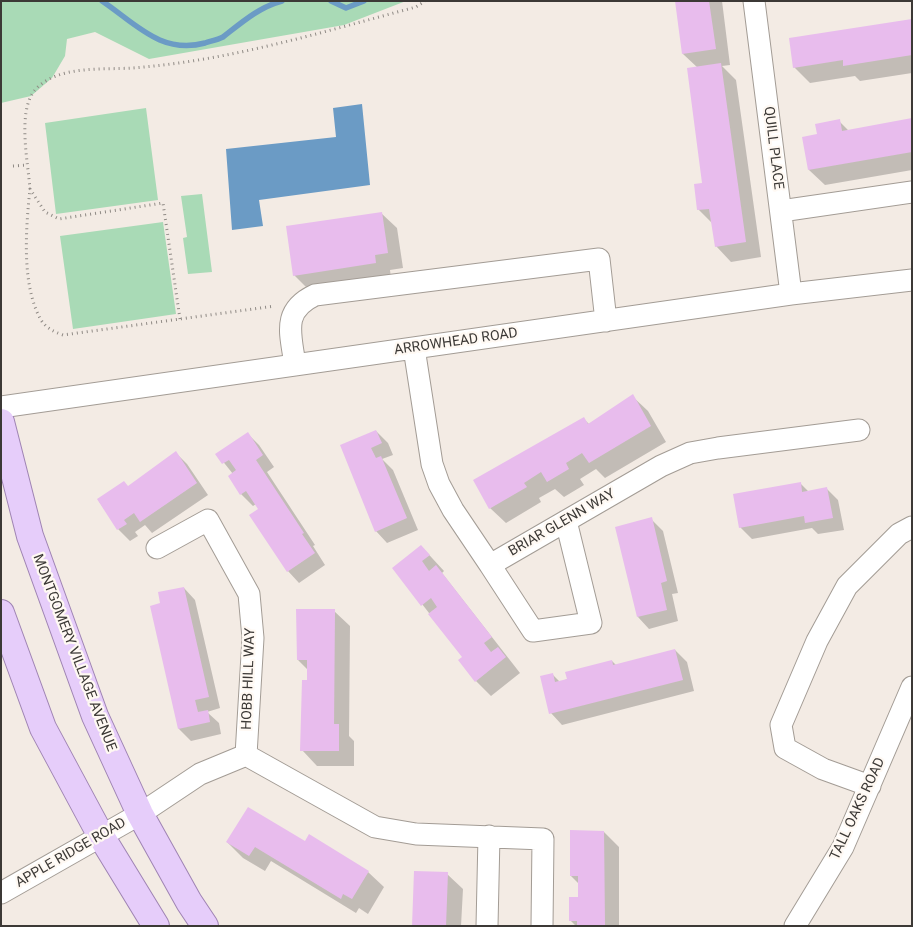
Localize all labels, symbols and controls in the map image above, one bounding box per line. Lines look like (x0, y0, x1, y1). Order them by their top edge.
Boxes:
street label: QUILL PLACE (760, 105, 786, 191)
street label: ARROWHEAD ROAD (393, 325, 519, 359)
street label: BRIAR GLENN WAY (506, 486, 618, 560)
street label: MONTGOMERY VILLAGE AVENUE (29, 552, 119, 754)
street label: HOBB HILL WAY (239, 628, 259, 730)
street label: TALL OAKS ROAD (827, 755, 889, 863)
street label: APPLE RIDGE ROAD (13, 815, 129, 891)

